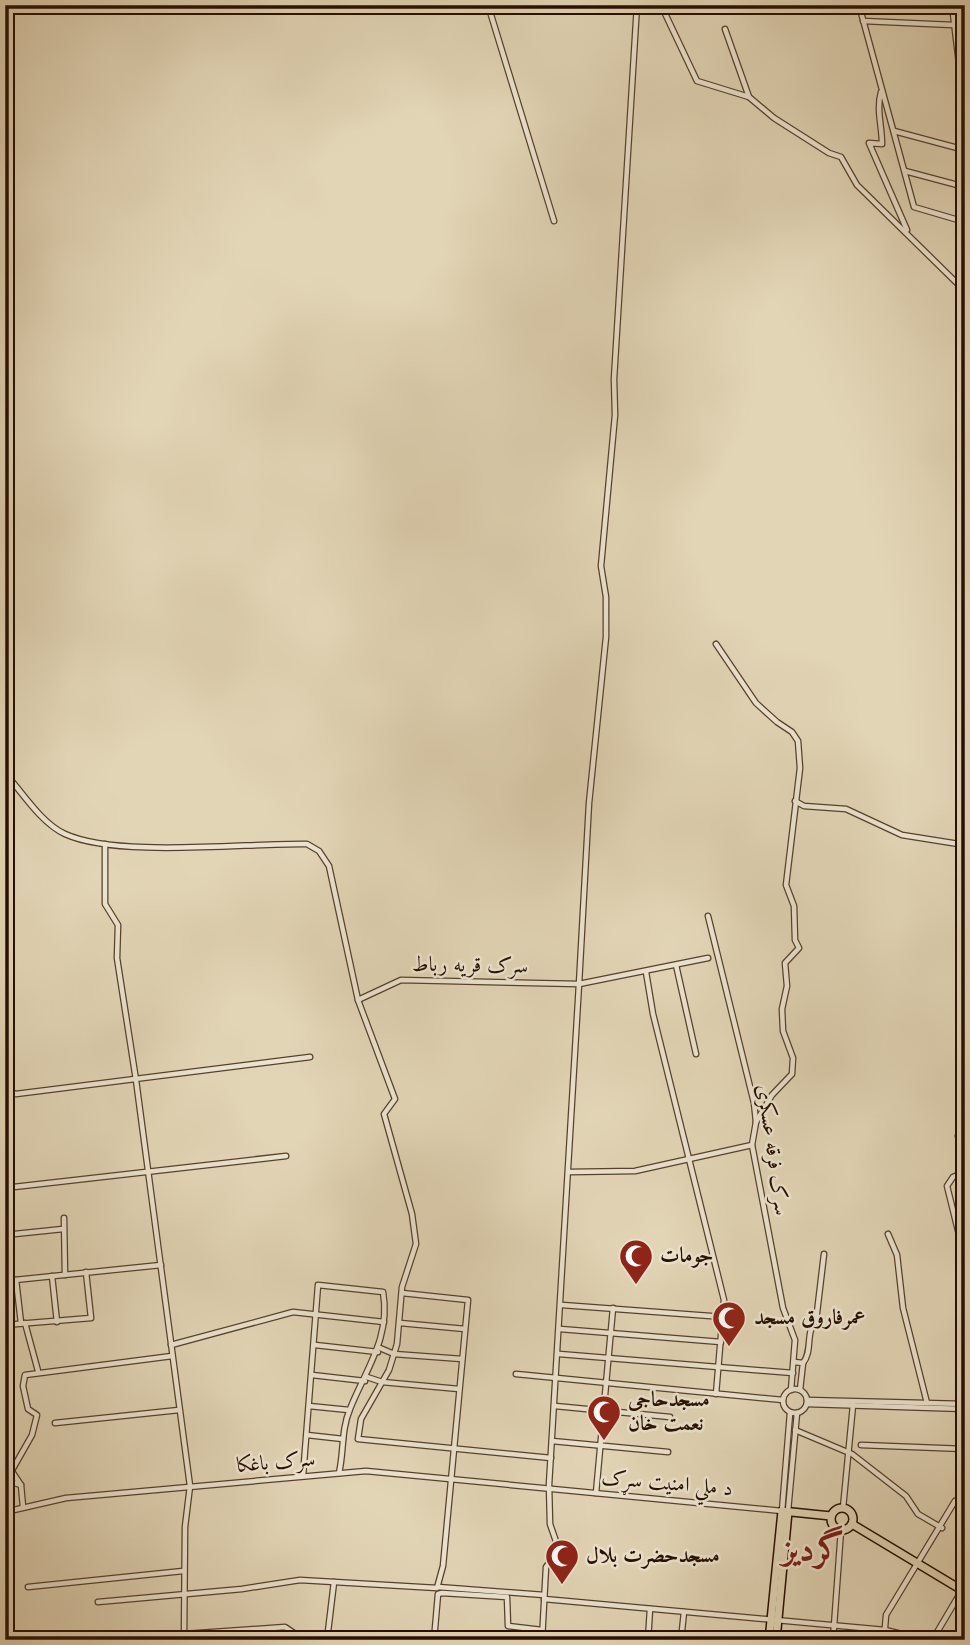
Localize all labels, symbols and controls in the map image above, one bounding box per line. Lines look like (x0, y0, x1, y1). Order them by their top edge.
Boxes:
street label: سرک قریه رباط (412, 953, 528, 980)
street label: سرک فرقه عسکری (750, 1083, 793, 1217)
mosque icon: جومات (617, 1237, 655, 1286)
place label: جومات (660, 1245, 713, 1268)
mosque icon: عمرفاروق مسجد (710, 1299, 748, 1348)
place label: عمرفاروق مسجد (754, 1307, 865, 1331)
place label: مسجدحاجی نعمت خان (627, 1389, 710, 1435)
mosque icon: مسجدحاجی نعمت خان (585, 1393, 623, 1442)
street label: سرک باغکا (236, 1447, 316, 1479)
street label: د ملي امنیت سړک (600, 1467, 734, 1508)
district label: گردیز (778, 1525, 844, 1570)
mosque icon: مسجدحضرت بلال (543, 1537, 581, 1586)
place label: مسجدحضرت بلال (586, 1545, 720, 1569)

